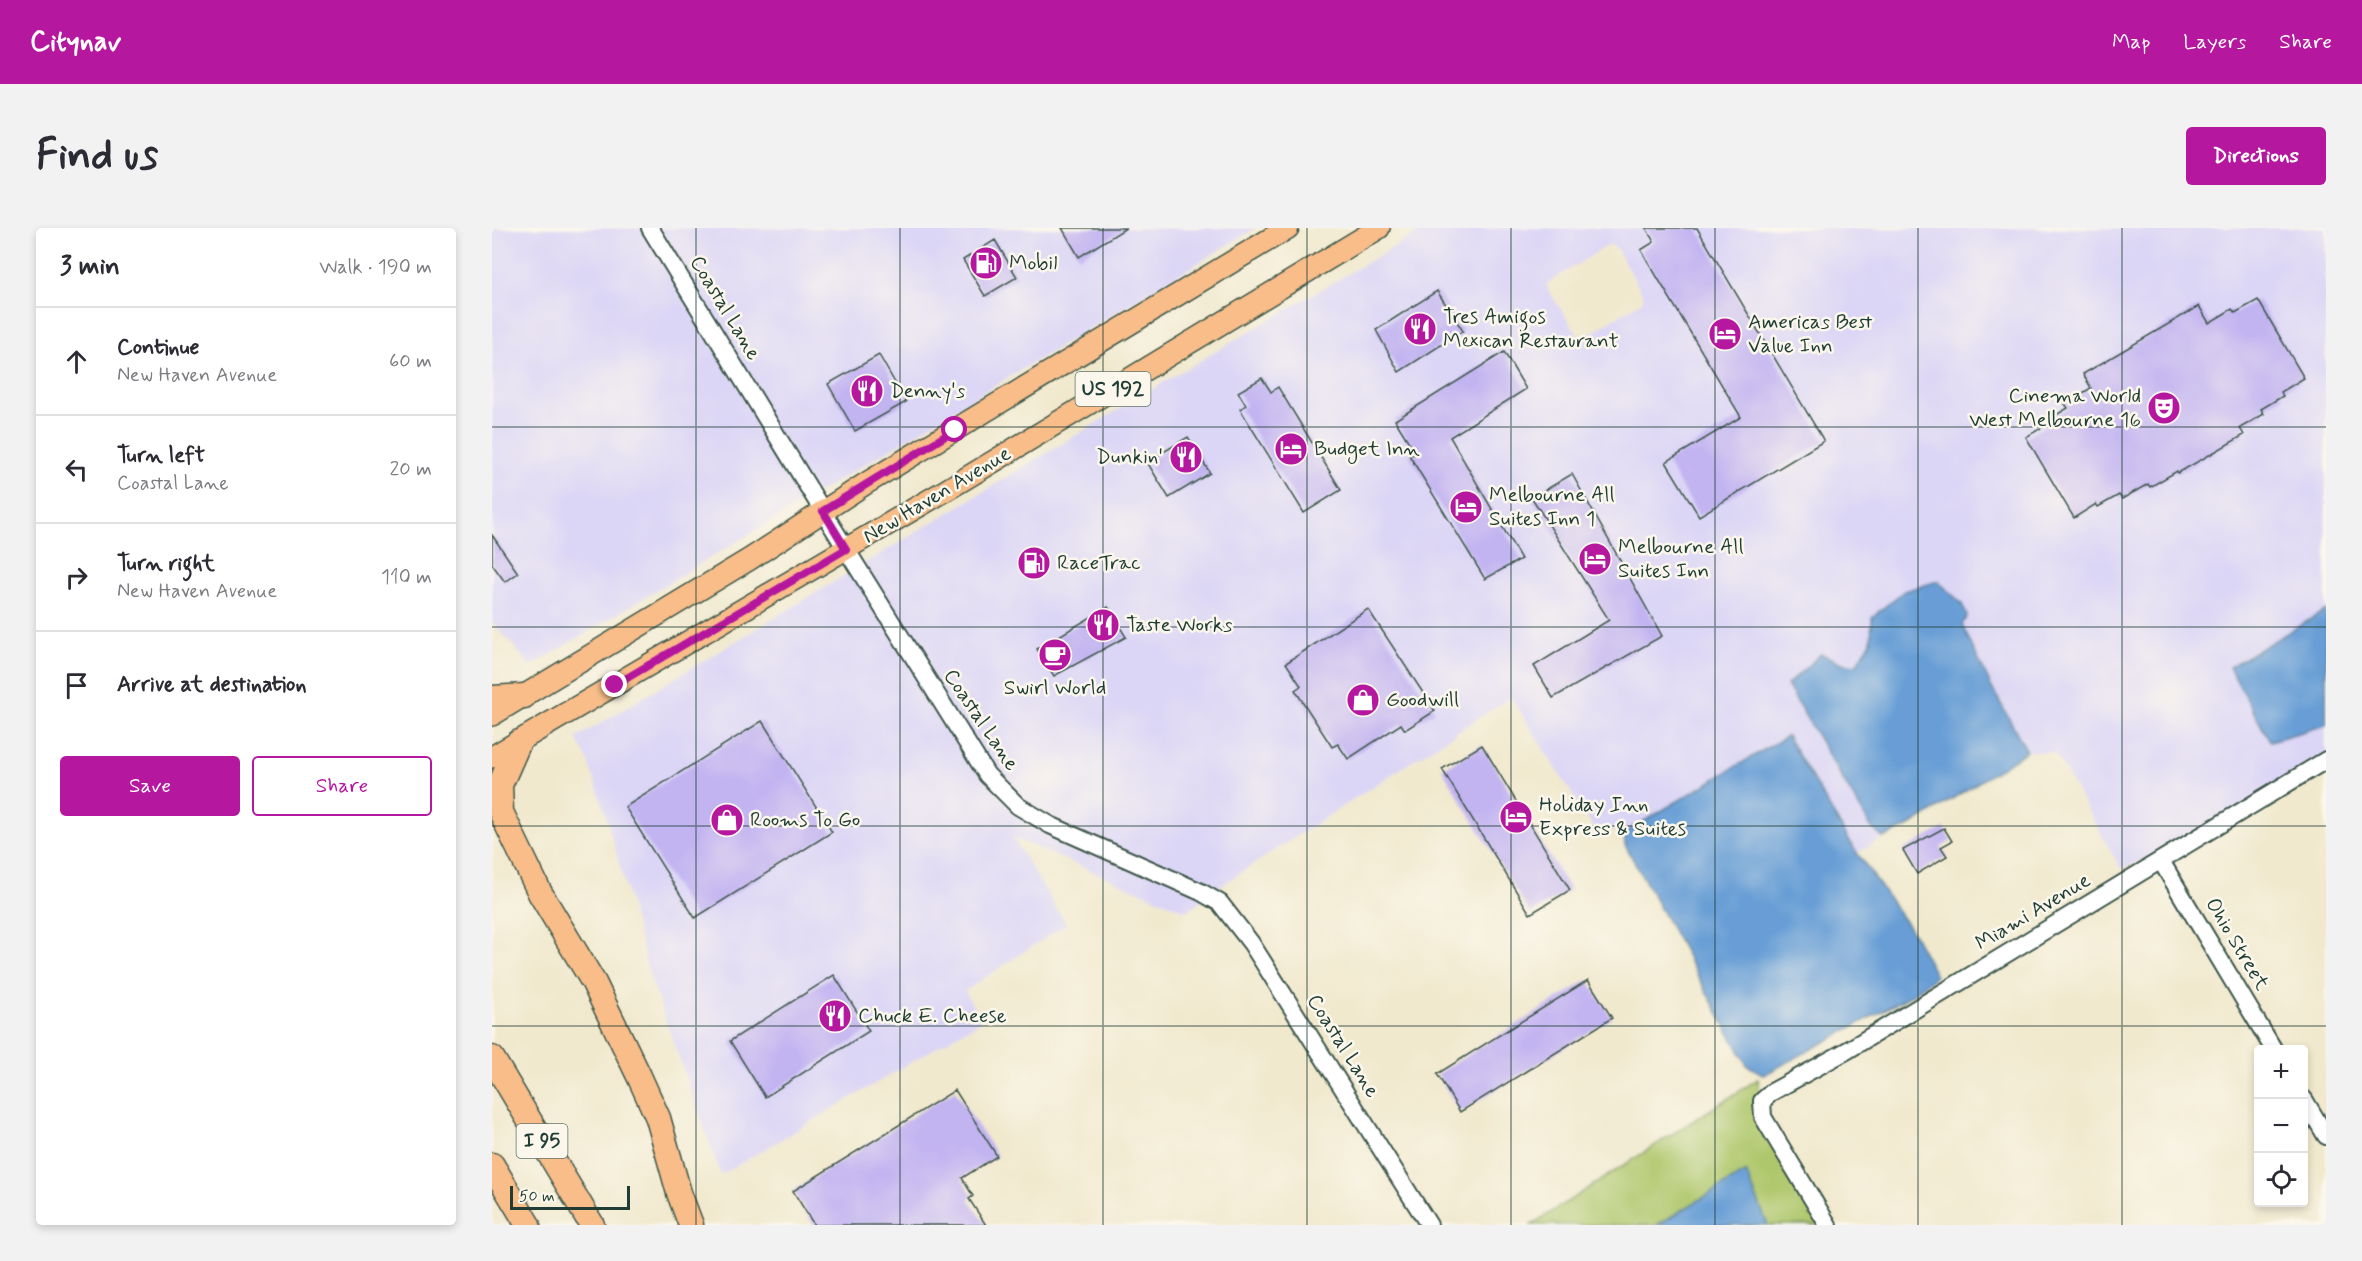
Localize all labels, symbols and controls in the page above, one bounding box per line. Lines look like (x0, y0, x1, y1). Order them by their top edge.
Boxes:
text: Citynav (30, 24, 121, 61)
text: Map (2112, 28, 2150, 56)
text: Layers (2183, 28, 2246, 56)
text: Share (2279, 28, 2332, 56)
button: Directions (2186, 127, 2326, 185)
text: Find us (36, 129, 158, 184)
fuel station icon: Mobil (968, 245, 1004, 281)
place label: Mobil (1009, 249, 1057, 277)
text: 3 min (60, 250, 120, 284)
street label: Coastal Lane (683, 250, 767, 366)
text: Walk · 190 m (319, 254, 432, 281)
place label: Tres Amigos Mexican Restaurant (1443, 303, 1619, 355)
place label: Americas Best Value Inn (1748, 308, 1873, 360)
restaurant icon: Tres Amigos Mexican Restaurant (1402, 311, 1438, 347)
hotel icon: Americas Best Value Inn (1707, 316, 1743, 352)
text: Continue (117, 334, 199, 362)
icon: ahead (60, 345, 93, 378)
text: 60 m (389, 348, 432, 375)
text: New Haven Avenue (117, 362, 277, 389)
road number: US 192 (1076, 372, 1150, 406)
restaurant icon: Denny's (849, 373, 885, 409)
place label: Denny's (890, 377, 965, 405)
place label: Cinema World West Melbourne 16 (1969, 382, 2141, 434)
theatre icon: Cinema World West Melbourne 16 (2146, 390, 2182, 426)
route start (941, 416, 967, 442)
hotel icon: Budget Inn (1273, 431, 1309, 467)
place label: Budget Inn (1314, 435, 1420, 464)
restaurant icon: Dunkin' (1168, 439, 1204, 475)
street label: New Haven Avenue (858, 440, 1016, 550)
text: Turn left (117, 442, 205, 470)
place label: Dunkin' (1096, 443, 1163, 471)
icon: left (60, 453, 93, 486)
text: 20 m (389, 456, 432, 483)
text: Coastal Lane (117, 470, 229, 497)
place label: Melbourne All Suites Inn 1 (1489, 481, 1615, 533)
hotel icon: Melbourne All Suites Inn 1 (1448, 489, 1484, 525)
place label: Melbourne All Suites Inn (1618, 533, 1744, 585)
hotel icon: Melbourne All Suites Inn (1577, 541, 1613, 577)
fuel station icon: RaceTrac (1016, 545, 1052, 581)
place label: RaceTrac (1057, 549, 1141, 577)
text: Turn right (117, 550, 215, 578)
icon: right (60, 561, 93, 594)
text: 110 m (381, 564, 432, 591)
text: New Haven Avenue (117, 578, 277, 605)
restaurant icon: Taste Works (1085, 607, 1121, 643)
place label: Taste Works (1126, 611, 1232, 639)
cafe icon: Swirl World (1037, 637, 1073, 673)
street label: Coastal Lane (937, 664, 1025, 777)
icon: arrive (60, 669, 93, 702)
text: Arrive at destination (117, 671, 307, 699)
route end (601, 671, 627, 697)
place label: Swirl World (1004, 674, 1106, 702)
shop icon: Goodwill (1345, 682, 1381, 718)
place label: Goodwill (1386, 686, 1459, 714)
button: Save (60, 756, 240, 816)
button: Share (252, 756, 432, 816)
place label: Holiday Inn Express & Suites (1539, 791, 1686, 843)
hotel icon: Holiday Inn Express & Suites (1498, 799, 1534, 835)
shop icon: Rooms To Go (709, 802, 745, 838)
place label: Rooms To Go (750, 806, 860, 834)
street label: Miami Avenue (1970, 867, 2096, 957)
street label: Ohio Street (2198, 892, 2276, 996)
street label: Coastal Lane (1300, 989, 1386, 1103)
restaurant icon: Chuck E. Cheese (817, 998, 853, 1034)
place label: Chuck E. Cheese (858, 1002, 1007, 1030)
map controls (2254, 1045, 2308, 1207)
button: + (2254, 1045, 2308, 1099)
button: − (2254, 1099, 2308, 1153)
road number: I 95 (517, 1124, 568, 1158)
button: locate (2254, 1153, 2308, 1207)
scale bar (510, 1183, 630, 1210)
text: 50 m (519, 1186, 555, 1207)

